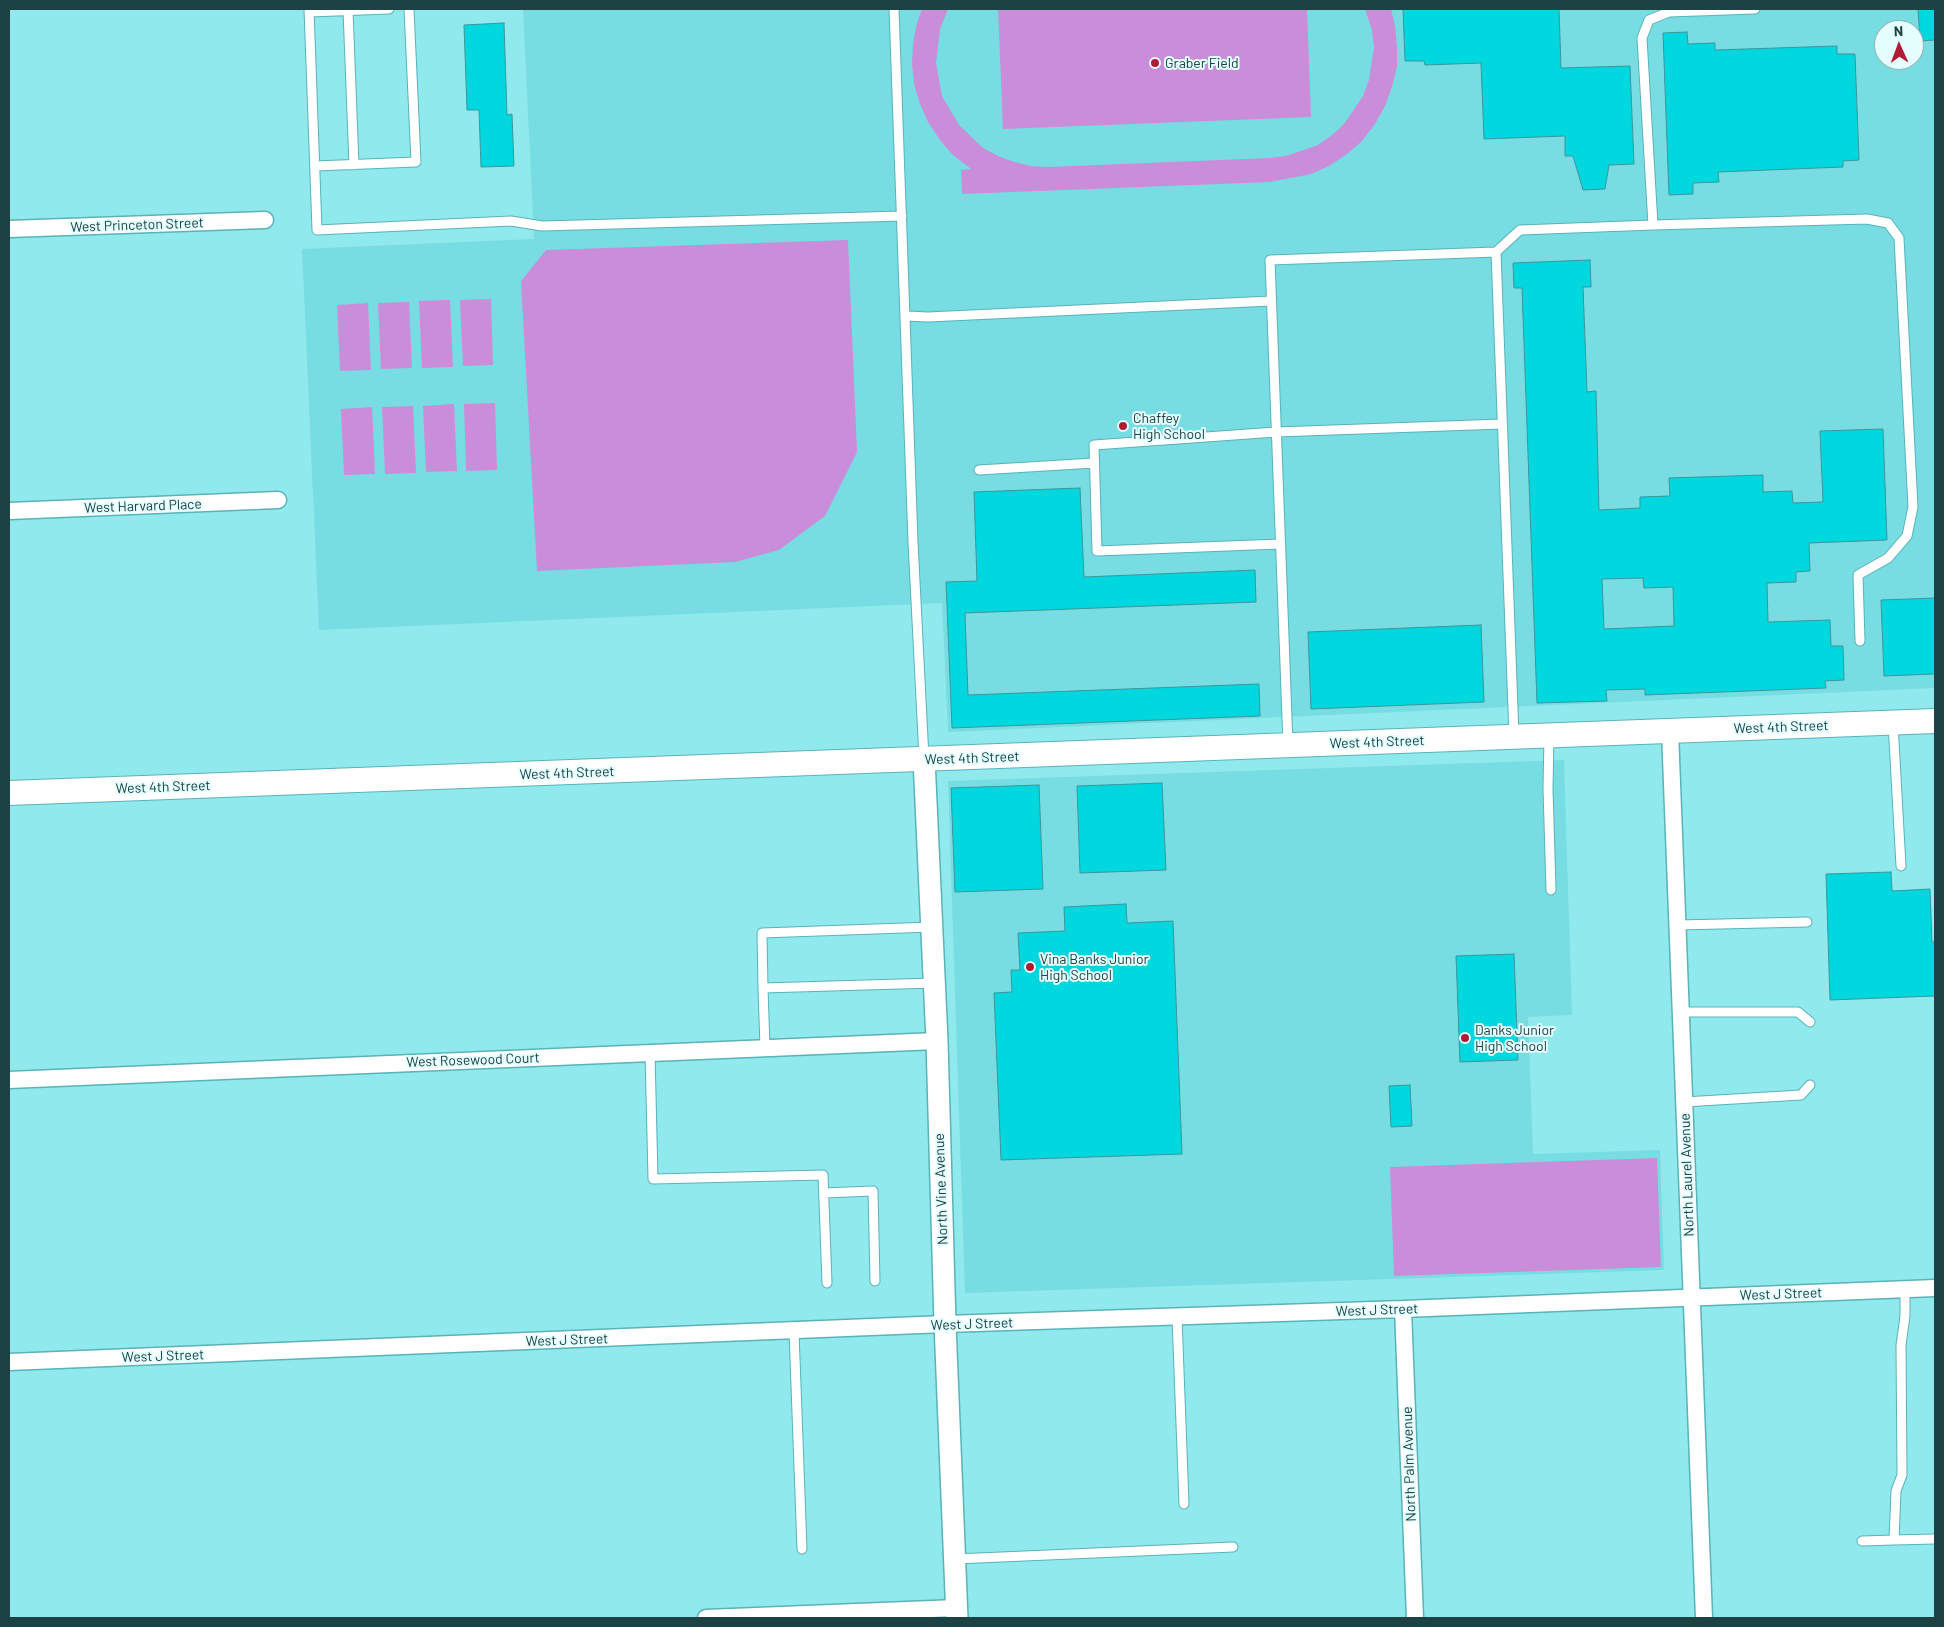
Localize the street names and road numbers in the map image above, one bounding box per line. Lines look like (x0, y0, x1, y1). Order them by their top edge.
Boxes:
street label: West Princeton Street (70, 214, 204, 236)
street label: West Harvard Place (84, 496, 202, 516)
street label: West 4th Street (1733, 717, 1829, 737)
street label: West 4th Street (1329, 732, 1425, 752)
street label: West 4th Street (924, 748, 1020, 768)
street label: West 4th Street (519, 763, 615, 783)
street label: West 4th Street (115, 777, 211, 797)
street label: West Rosewood Court (406, 1049, 540, 1071)
street label: North Laurel Avenue (1676, 1113, 1698, 1237)
street label: North Vine Avenue (931, 1133, 951, 1245)
street label: West J Street (1739, 1284, 1823, 1304)
street label: West J Street (1335, 1300, 1419, 1320)
street label: West J Street (930, 1314, 1014, 1334)
street label: West J Street (525, 1330, 609, 1350)
street label: West J Street (121, 1346, 205, 1366)
street label: North Palm Avenue (1399, 1406, 1419, 1522)

